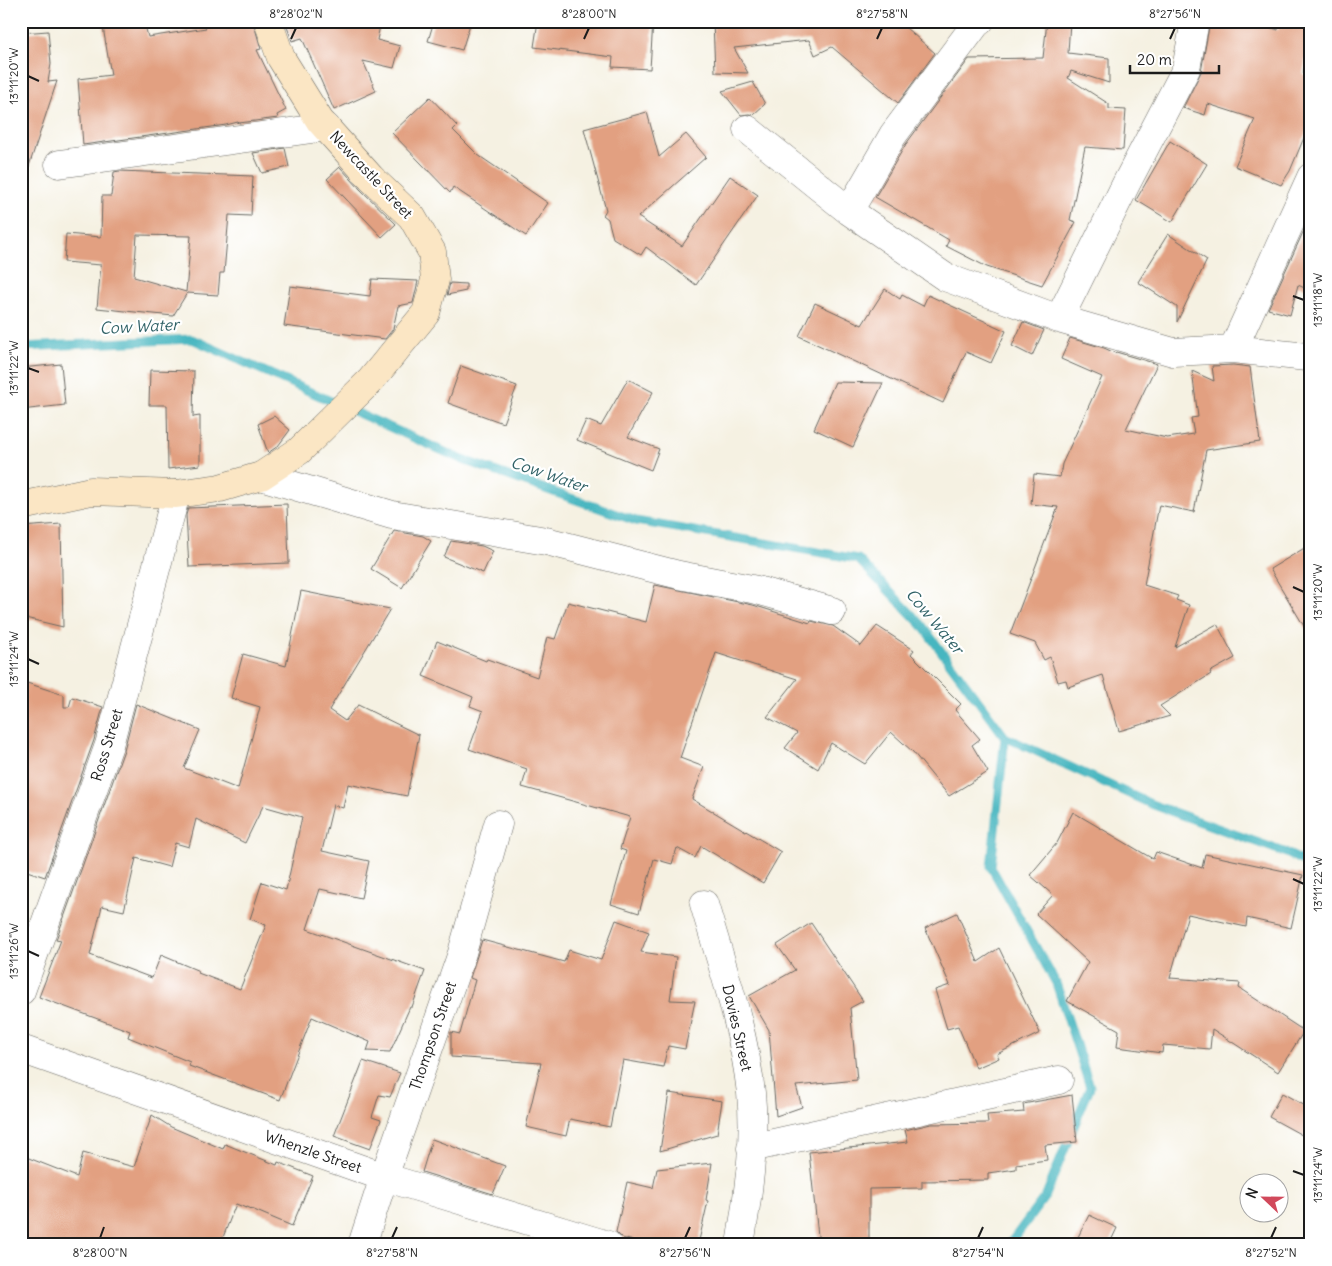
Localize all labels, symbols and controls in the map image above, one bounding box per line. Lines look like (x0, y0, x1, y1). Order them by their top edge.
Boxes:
text: 8°28'02"N (269, 6, 323, 21)
text: 8°28'00"N (562, 6, 616, 21)
text: 8°27'58"N (856, 6, 908, 21)
text: 8°27'56"N (1149, 6, 1201, 21)
scale bar (1130, 42, 1218, 74)
text: 13°11'20"W (6, 47, 21, 104)
text: 20 m (1137, 50, 1172, 69)
street label: Newcastle Street (326, 127, 417, 223)
text: 13°11'18"W (1310, 273, 1325, 327)
water label: Cow Water (99, 314, 182, 338)
text: 13°11'22"W (6, 340, 21, 396)
water label: Cow Water (508, 452, 592, 497)
text: 13°11'20"W (1310, 563, 1325, 620)
water label: Cow Water (902, 584, 970, 660)
text: 13°11'24"W (6, 631, 21, 687)
street label: Ross Street (86, 706, 127, 784)
text: 13°11'22"W (1310, 856, 1325, 912)
text: 13°11'26"W (6, 923, 21, 979)
street label: Thompson Street (405, 979, 460, 1093)
street label: Davies Street (718, 983, 757, 1073)
street label: Whenzle Street (262, 1126, 364, 1177)
text: 13°11'24"W (1310, 1147, 1325, 1203)
north arrow (1240, 1174, 1290, 1224)
text: N (1242, 1185, 1262, 1201)
text: 8°28'00"N (73, 1245, 127, 1260)
text: 8°27'58"N (366, 1245, 418, 1260)
text: 8°27'56"N (659, 1245, 711, 1260)
text: 8°27'54"N (952, 1245, 1004, 1260)
text: 8°27'52"N (1245, 1245, 1297, 1260)

